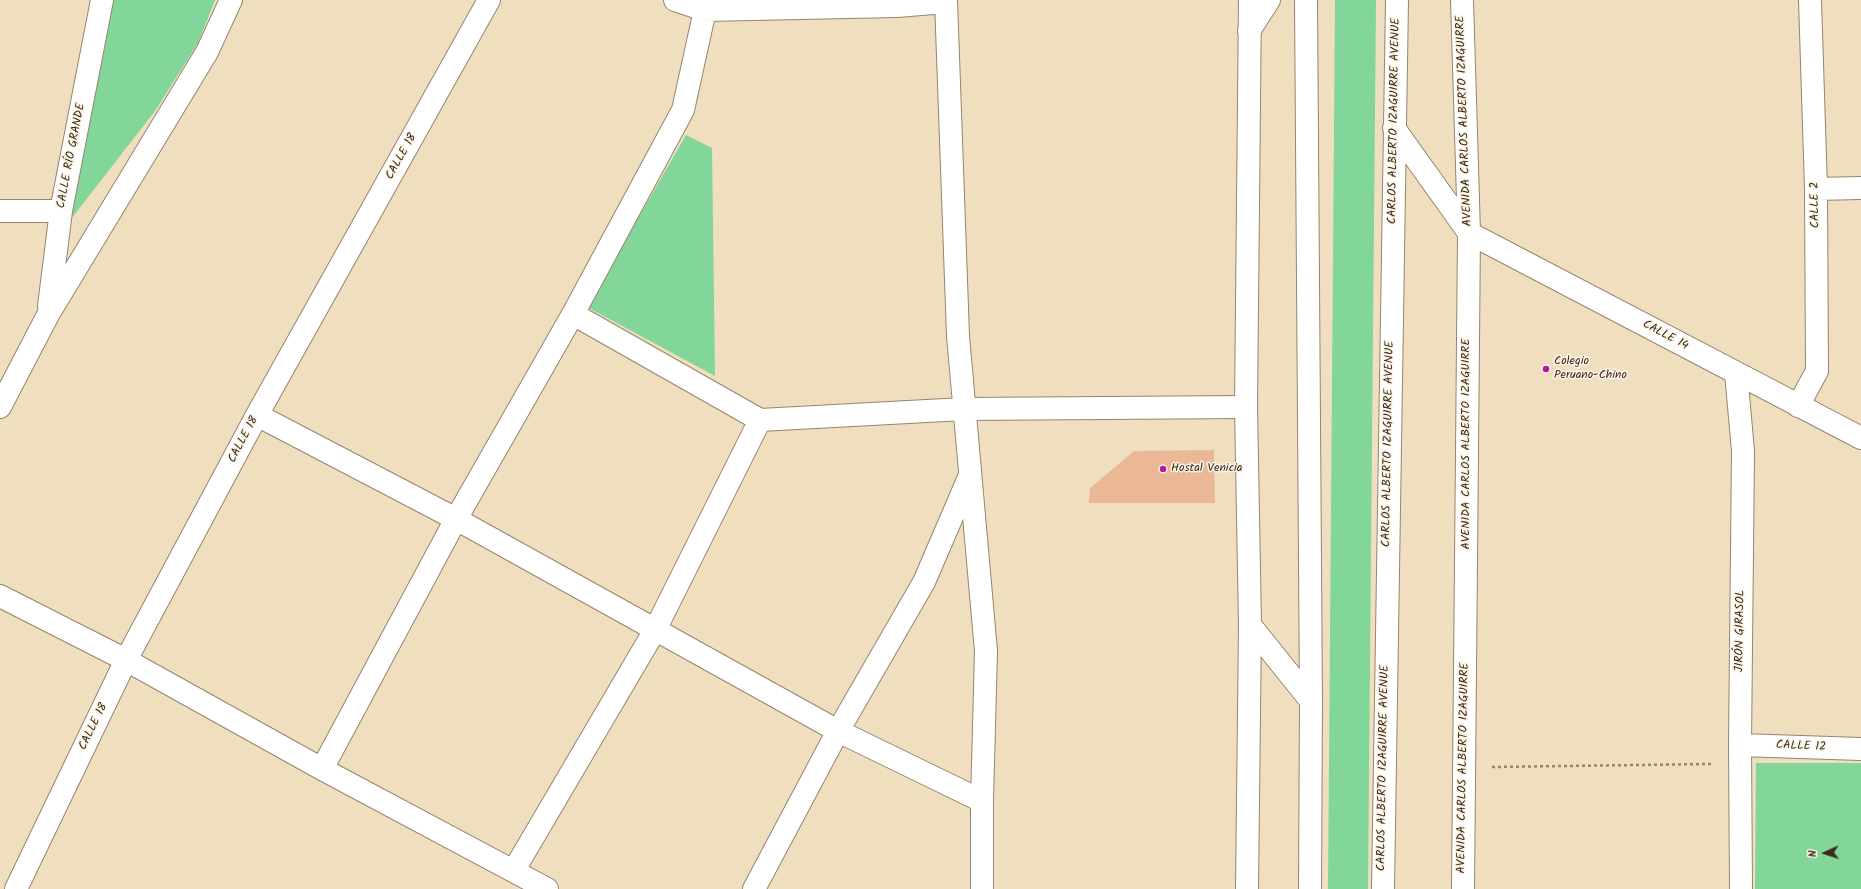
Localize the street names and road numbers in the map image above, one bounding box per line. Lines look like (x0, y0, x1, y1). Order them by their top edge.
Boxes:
street label: AVENIDA CARLOS ALBERTO IZAGUIRRE (1454, 15, 1476, 227)
street label: CARLOS ALBERTO IZAGUIRRE AVENUE (1386, 18, 1404, 224)
street label: CALLE RÍO GRANDE (55, 102, 89, 210)
street label: CALLE 18 (383, 131, 421, 183)
street label: CALLE 2 (1808, 182, 1824, 228)
street label: CALLE 14 (1640, 318, 1690, 354)
street label: AVENIDA CARLOS ALBERTO IZAGUIRRE (1460, 339, 1474, 549)
street label: CARLOS ALBERTO IZAGUIRRE AVENUE (1380, 341, 1398, 547)
street label: CALLE 18 (226, 414, 262, 466)
street label: JIRÓN GIRASOL (1733, 590, 1749, 672)
street label: AVENIDA CARLOS ALBERTO IZAGUIRRE (1455, 662, 1473, 874)
street label: CARLOS ALBERTO IZAGUIRRE AVENUE (1375, 665, 1393, 871)
street label: CALLE 18 (76, 701, 112, 753)
street label: CALLE 12 (1776, 739, 1826, 755)

